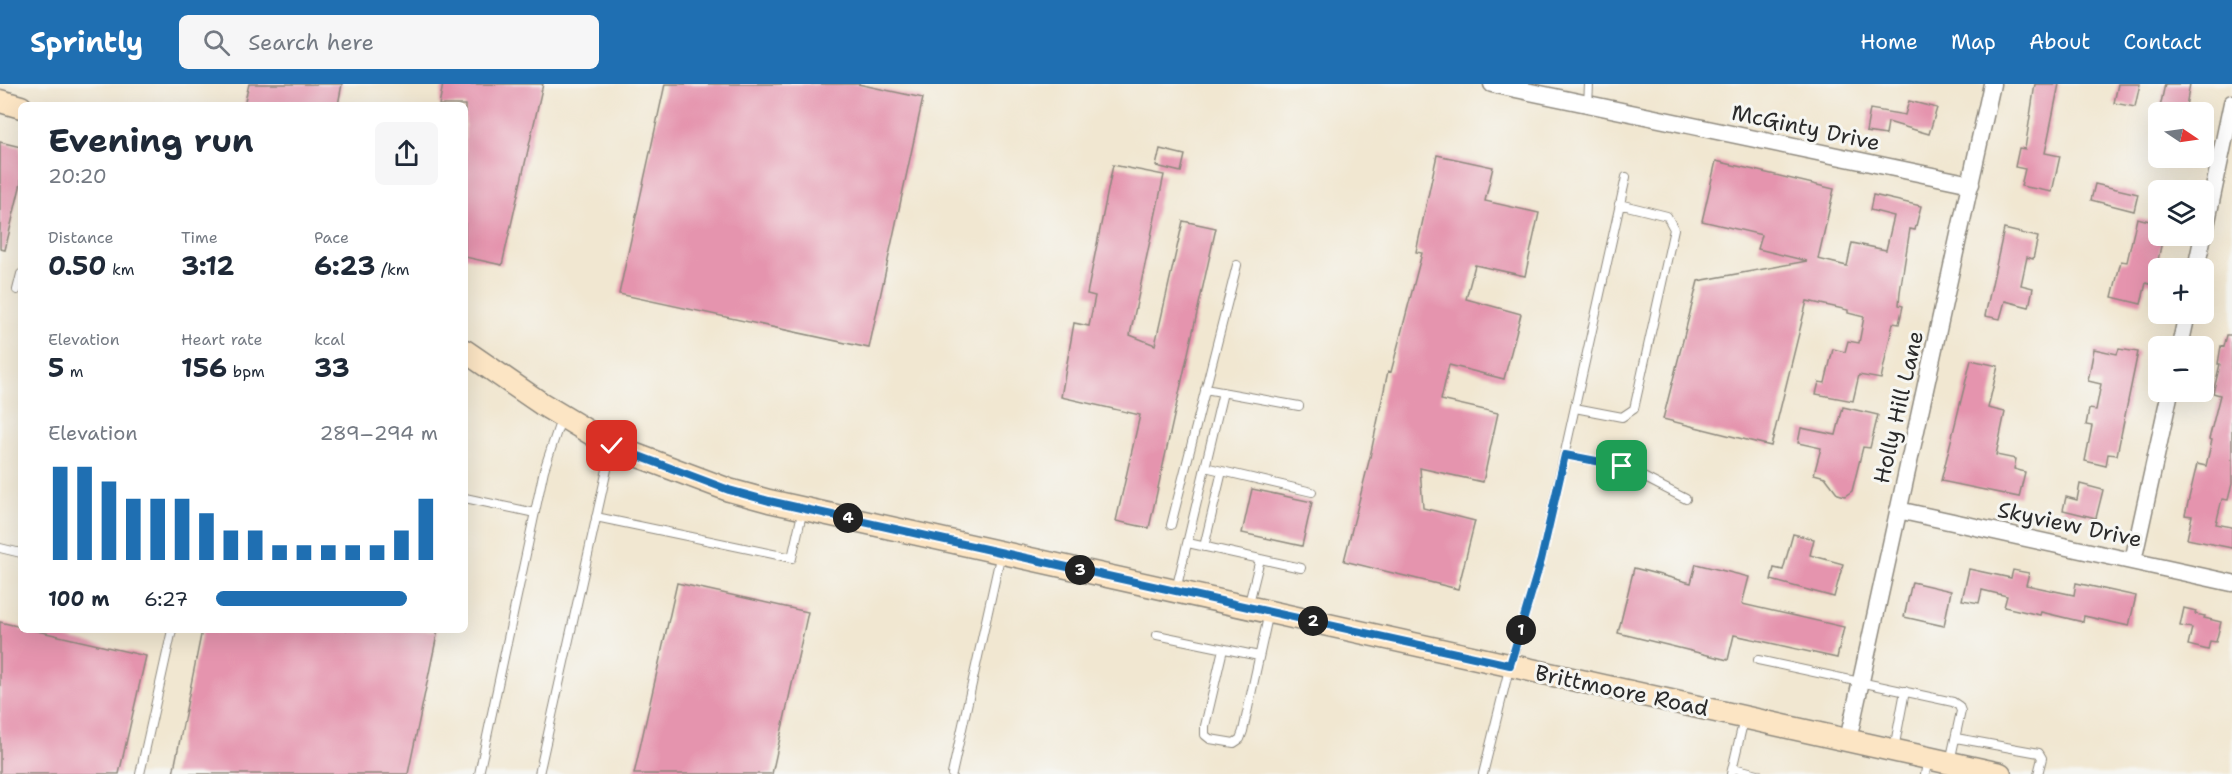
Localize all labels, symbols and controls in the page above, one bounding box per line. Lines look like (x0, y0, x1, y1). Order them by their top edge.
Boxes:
search box (179, 15, 599, 69)
text: Sprintly (30, 23, 143, 61)
icon: search (200, 26, 233, 59)
text: Search here (248, 28, 374, 57)
text: Home (1860, 28, 1918, 56)
text: Map (1951, 28, 1996, 56)
text: About (2029, 28, 2090, 56)
text: Contact (2123, 28, 2202, 56)
street label: McGinty Drive (1729, 98, 1883, 157)
north arrow (2148, 102, 2214, 168)
map controls (2148, 102, 2214, 402)
text: Evening run (48, 118, 254, 163)
button: share (375, 122, 438, 185)
text: 20:20 (48, 163, 107, 189)
button: layers (2148, 180, 2214, 246)
text: Distance (48, 227, 114, 248)
text: Time (181, 227, 218, 248)
text: Pace (314, 227, 349, 248)
text: 0.50 (48, 248, 106, 283)
text: 3:12 (181, 248, 235, 283)
text: 6:23 (314, 248, 376, 283)
button: + (2148, 258, 2214, 324)
text: km (106, 259, 135, 280)
text: /km (376, 259, 410, 280)
street label: Holly Hill Lane (1867, 328, 1930, 486)
text: Elevation (48, 329, 120, 350)
text: Heart rate (181, 329, 263, 350)
text: kcal (314, 329, 345, 350)
button: − (2148, 336, 2214, 402)
text: 5 (48, 350, 64, 385)
text: 156 (181, 350, 227, 385)
text: 33 (314, 350, 350, 385)
text: m (64, 361, 84, 382)
text: bpm (227, 361, 265, 382)
text: Elevation (48, 420, 138, 446)
text: 289–294 m (319, 420, 438, 446)
pin (586, 420, 637, 471)
icon: check (595, 429, 628, 462)
pin (1596, 440, 1647, 491)
icon: arrive (1605, 449, 1638, 482)
street label: Skyview Drive (1995, 495, 2145, 554)
pin: 4 (833, 503, 863, 533)
text: 4 (842, 507, 854, 528)
pin: 3 (1065, 555, 1095, 585)
text: 3 (1074, 559, 1086, 580)
text: 100 m (48, 586, 110, 612)
text: 6:27 (144, 586, 188, 612)
pin: 2 (1298, 606, 1328, 636)
text: 2 (1307, 610, 1319, 631)
pin: 1 (1506, 615, 1536, 645)
text: 1 (1517, 619, 1525, 640)
street label: Brittmoore Road (1533, 658, 1711, 723)

